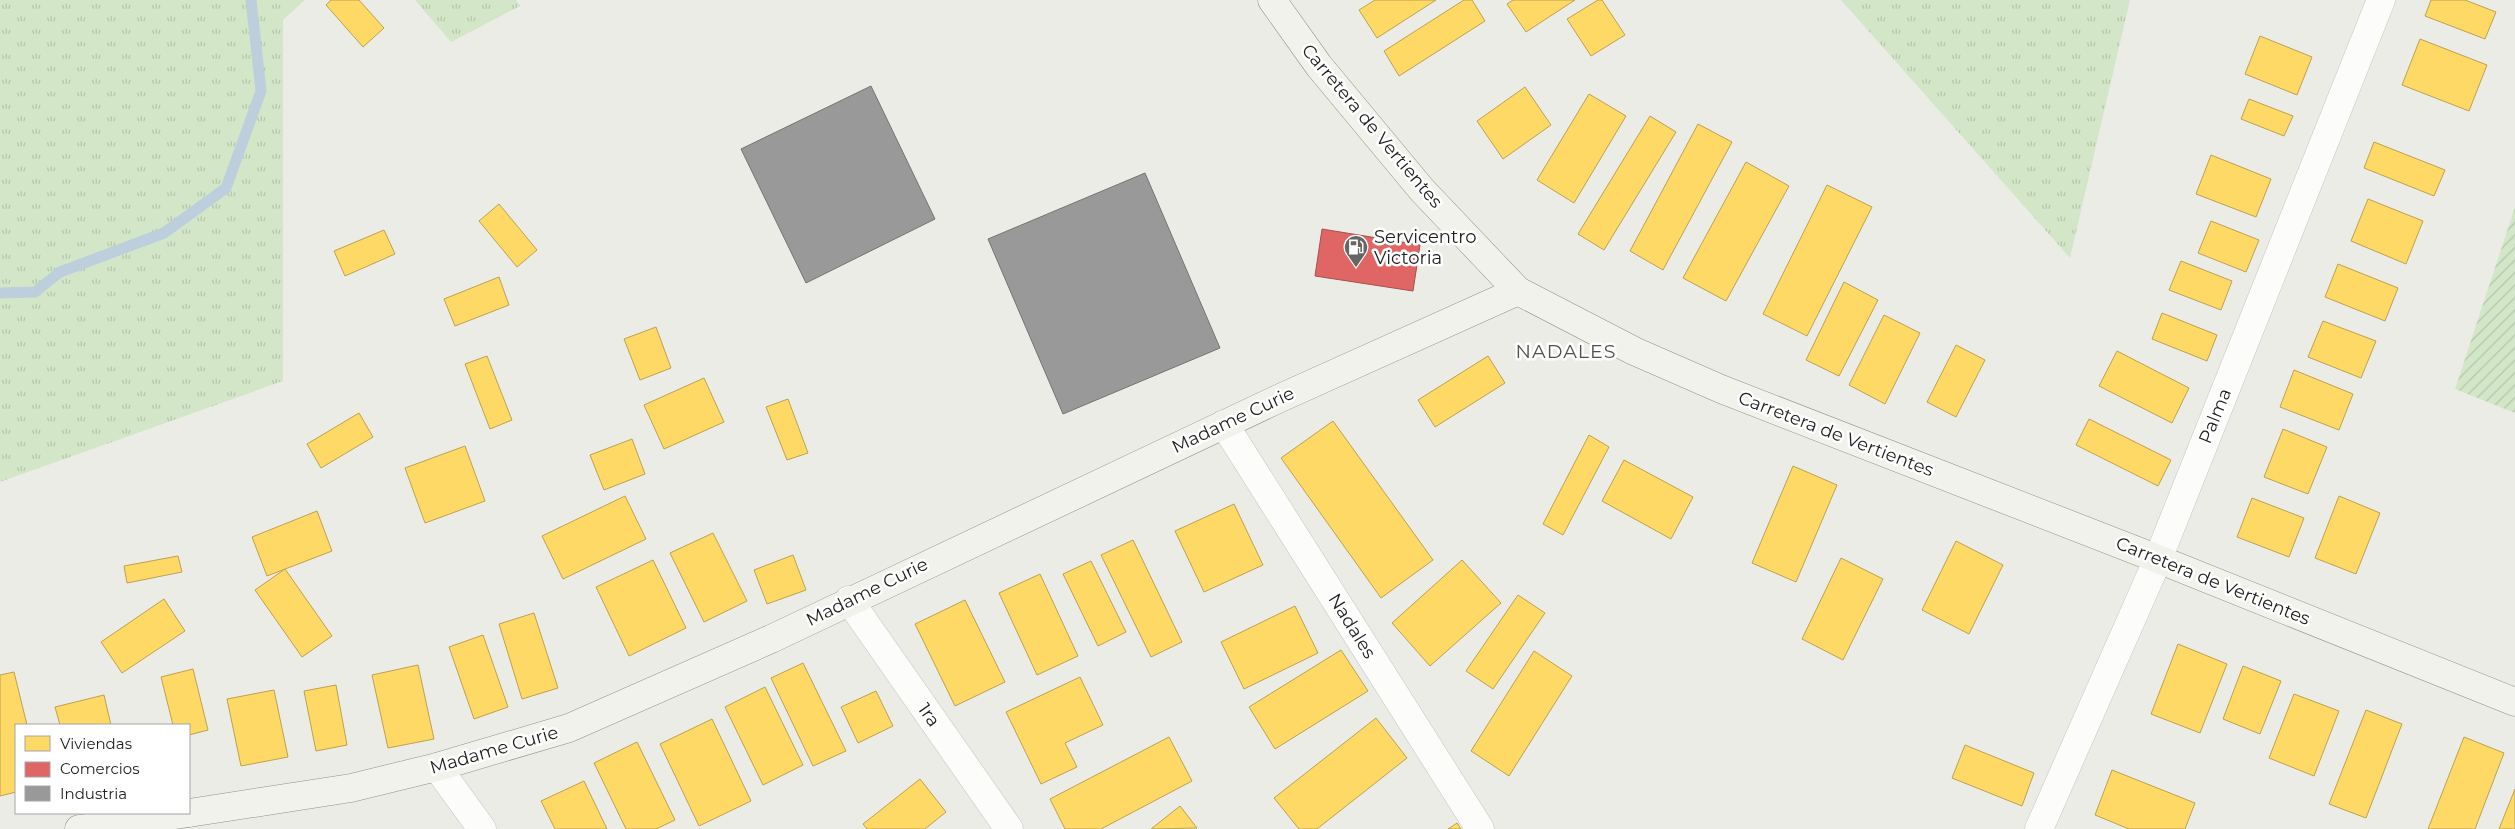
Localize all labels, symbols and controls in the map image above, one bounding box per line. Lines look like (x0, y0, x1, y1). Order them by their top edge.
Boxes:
street label: Carretera de Vertientes (1297, 39, 1447, 213)
place label: Servicentro Victoria (1374, 226, 1477, 269)
fuel station icon: Servicentro Victoria (1343, 234, 1369, 268)
district label: NADALES (1516, 340, 1616, 363)
street label: Madame Curie (1168, 382, 1298, 458)
street label: Palma (2194, 385, 2236, 447)
street label: Carretera de Vertientes (1735, 387, 1937, 482)
street label: Carretera de Vertientes (2113, 532, 2313, 630)
street label: Madame Curie (803, 553, 932, 631)
street label: Nadales (1323, 589, 1381, 663)
street label: 1ra (913, 699, 945, 731)
street label: Madame Curie (427, 721, 561, 779)
legend (15, 724, 190, 814)
text: Viviendas (60, 734, 132, 753)
text: Comercios (60, 759, 140, 778)
text: Industria (60, 784, 127, 803)

